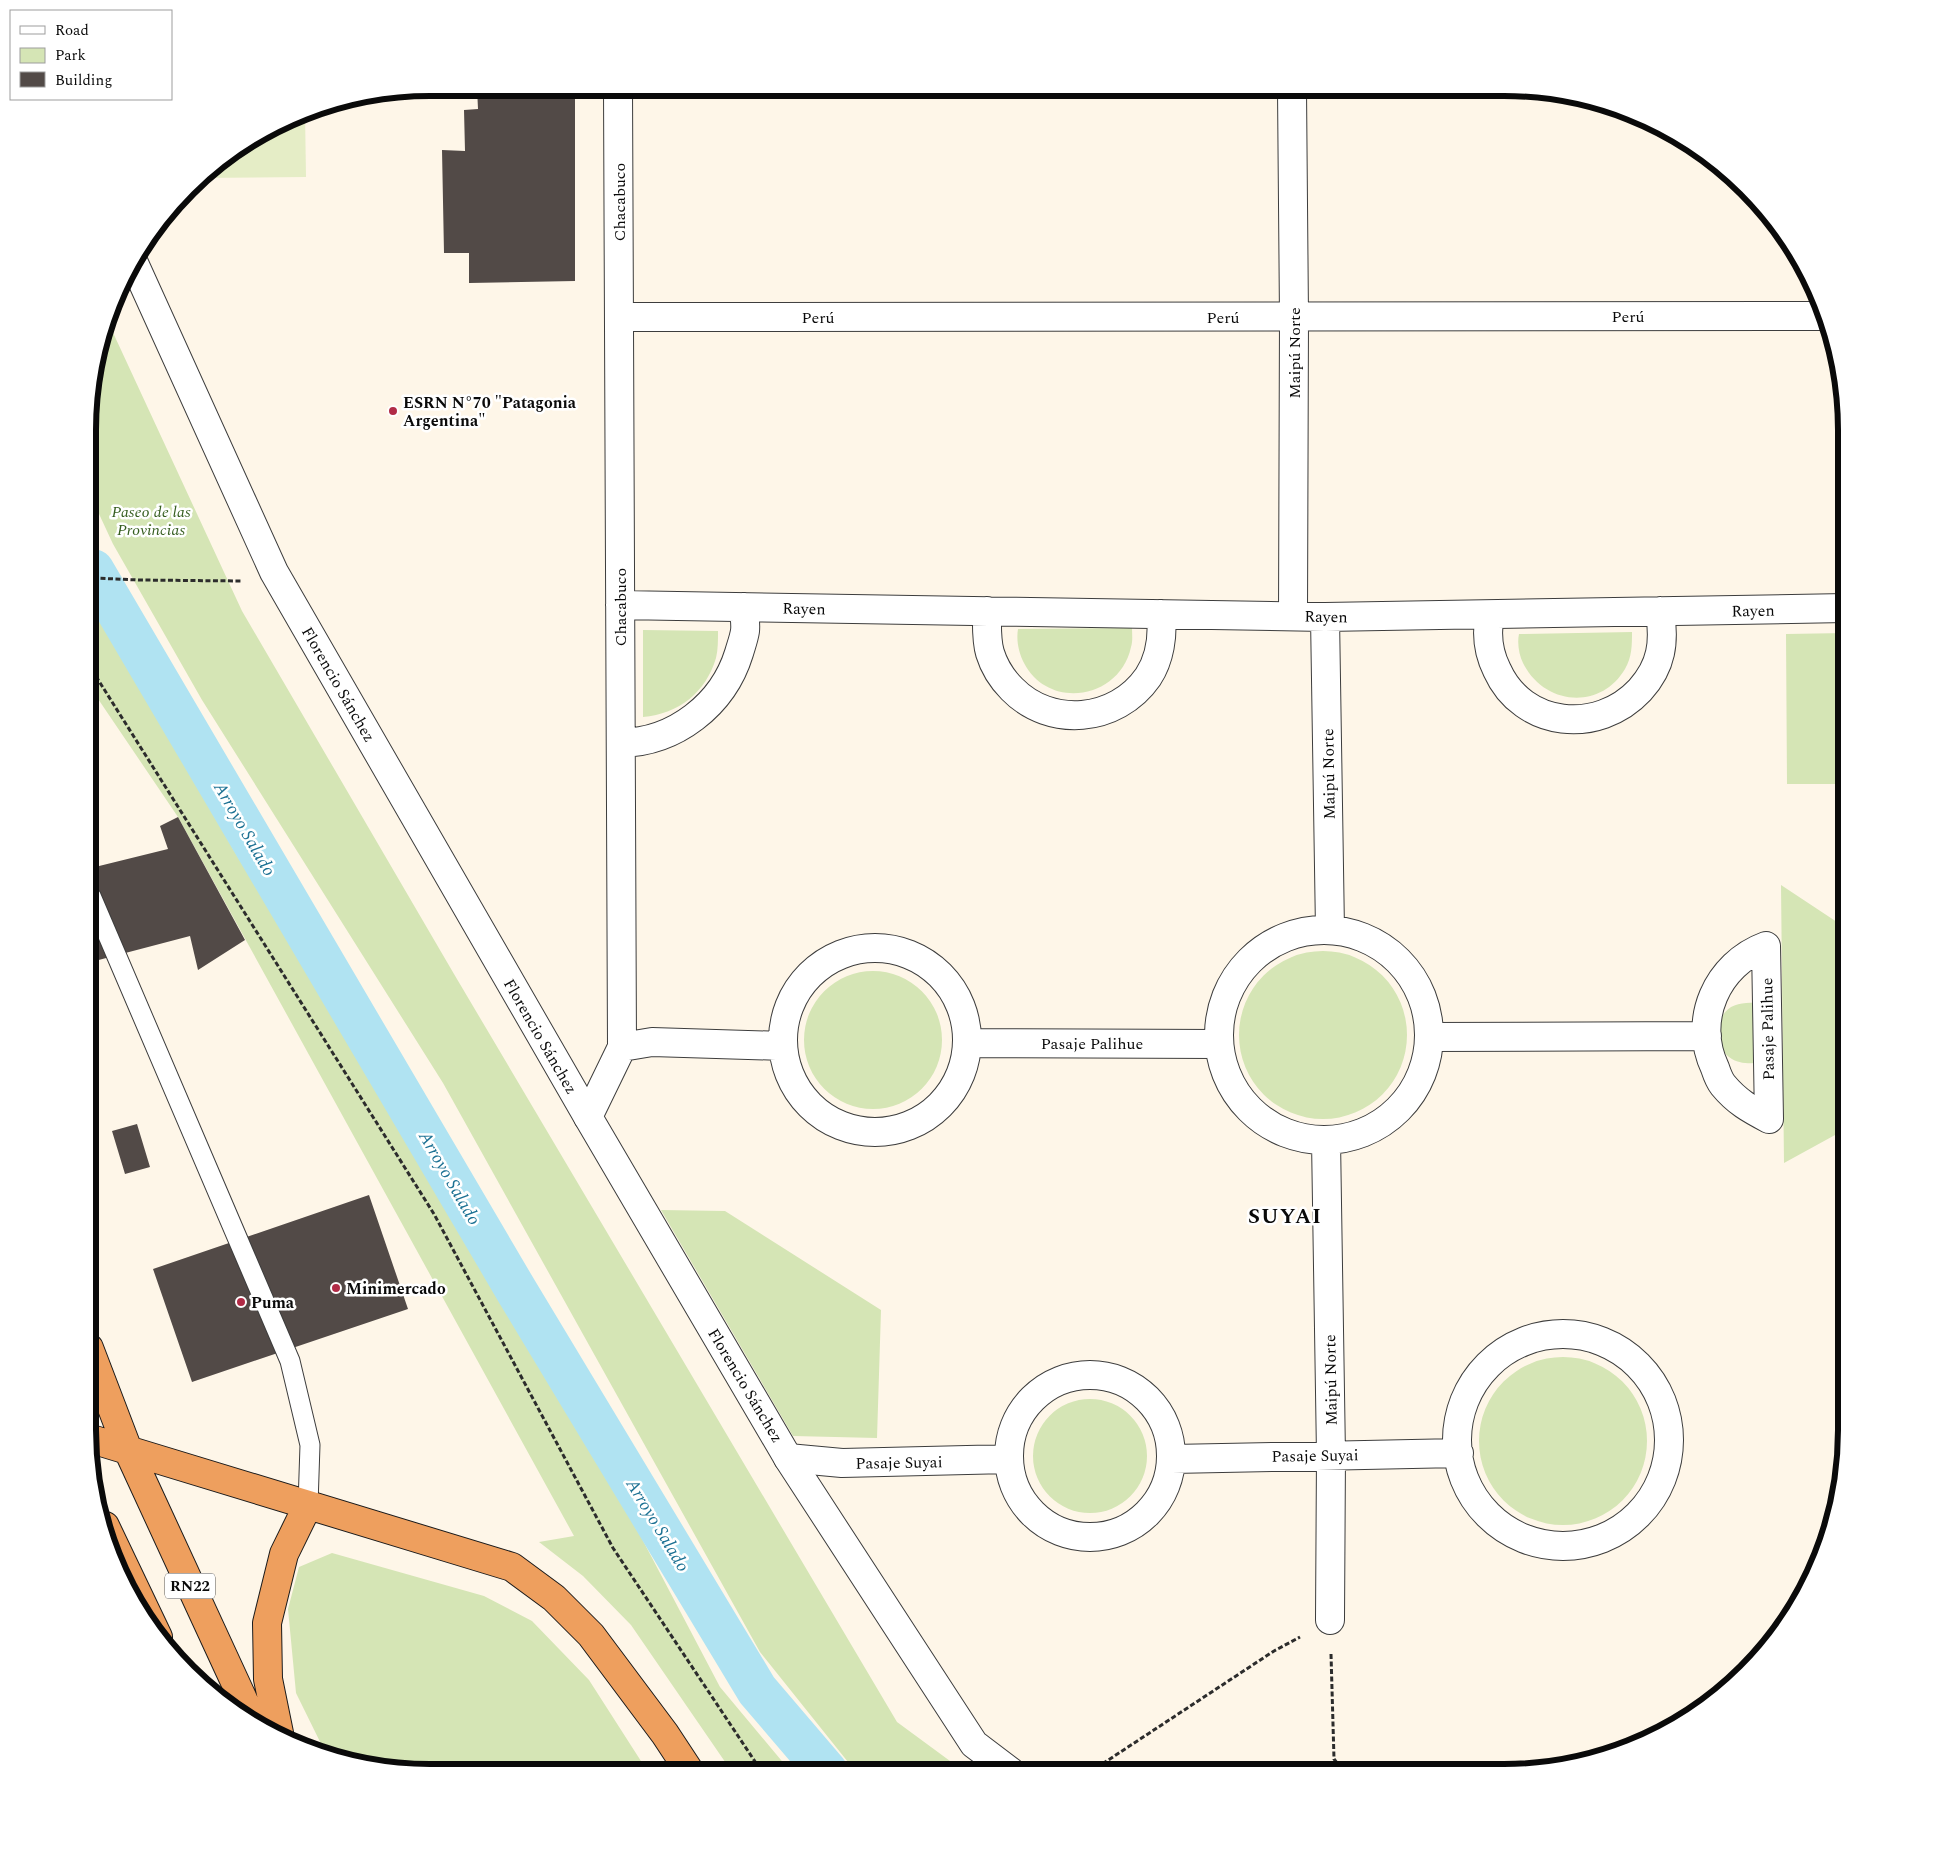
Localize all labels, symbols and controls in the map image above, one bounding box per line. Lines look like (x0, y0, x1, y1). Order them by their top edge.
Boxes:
legend (10, 10, 172, 100)
text: Road (55, 19, 89, 42)
text: Park (55, 44, 86, 67)
text: Building (55, 69, 112, 92)
street label: Chacabuco (608, 163, 632, 241)
street label: Perú (1612, 305, 1644, 329)
street label: Perú (802, 306, 834, 330)
street label: Perú (1207, 306, 1239, 330)
street label: Maipú Norte (1283, 307, 1307, 399)
place label: ESRN N°70 "Patagonia Argentina" (403, 391, 577, 433)
marker: ESRN N°70 "Patagonia Argentina" (387, 405, 399, 417)
park label: Paseo de las Provincias (111, 500, 191, 542)
street label: Chacabuco (609, 568, 633, 646)
street label: Rayen (782, 597, 826, 621)
street label: Rayen (1731, 599, 1775, 623)
street label: Rayen (1304, 605, 1348, 629)
street label: Florencio Sánchez (295, 622, 381, 747)
street label: Maipú Norte (1316, 728, 1342, 820)
water label: Arroyo Salado (206, 776, 282, 881)
street label: Florencio Sánchez (497, 974, 583, 1099)
street label: Pasaje Palihue (1755, 977, 1781, 1080)
street label: Pasaje Palihue (1041, 1032, 1143, 1056)
water label: Arroyo Salado (411, 1125, 487, 1230)
district label: SUYAI (1248, 1201, 1322, 1233)
place label: Minimercado (346, 1277, 446, 1301)
marker: Minimercado (330, 1282, 342, 1294)
place label: Puma (251, 1291, 295, 1315)
marker: Puma (235, 1296, 247, 1308)
street label: Florencio Sánchez (701, 1324, 789, 1447)
street label: Maipú Norte (1318, 1334, 1344, 1426)
street label: Pasaje Suyai (1271, 1443, 1359, 1469)
street label: Pasaje Suyai (855, 1450, 943, 1476)
water label: Arroyo Salado (618, 1473, 696, 1577)
road number: RN22 (165, 1574, 215, 1598)

